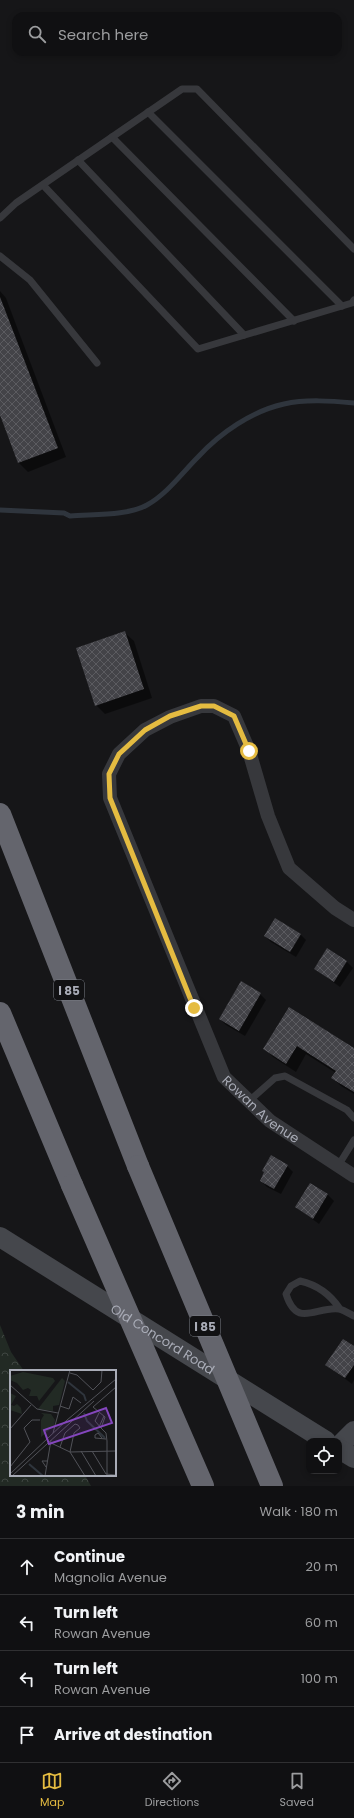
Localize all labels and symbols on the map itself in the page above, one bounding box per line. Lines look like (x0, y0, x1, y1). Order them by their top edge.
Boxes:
route start (240, 742, 258, 760)
road number: I 85 (54, 980, 84, 1000)
route end (185, 999, 203, 1017)
street label: Rowan Avenue (218, 1071, 303, 1147)
street label: Old Concord Road (107, 1299, 218, 1379)
road number: I 85 (190, 1316, 220, 1336)
inset map (10, 1370, 116, 1476)

